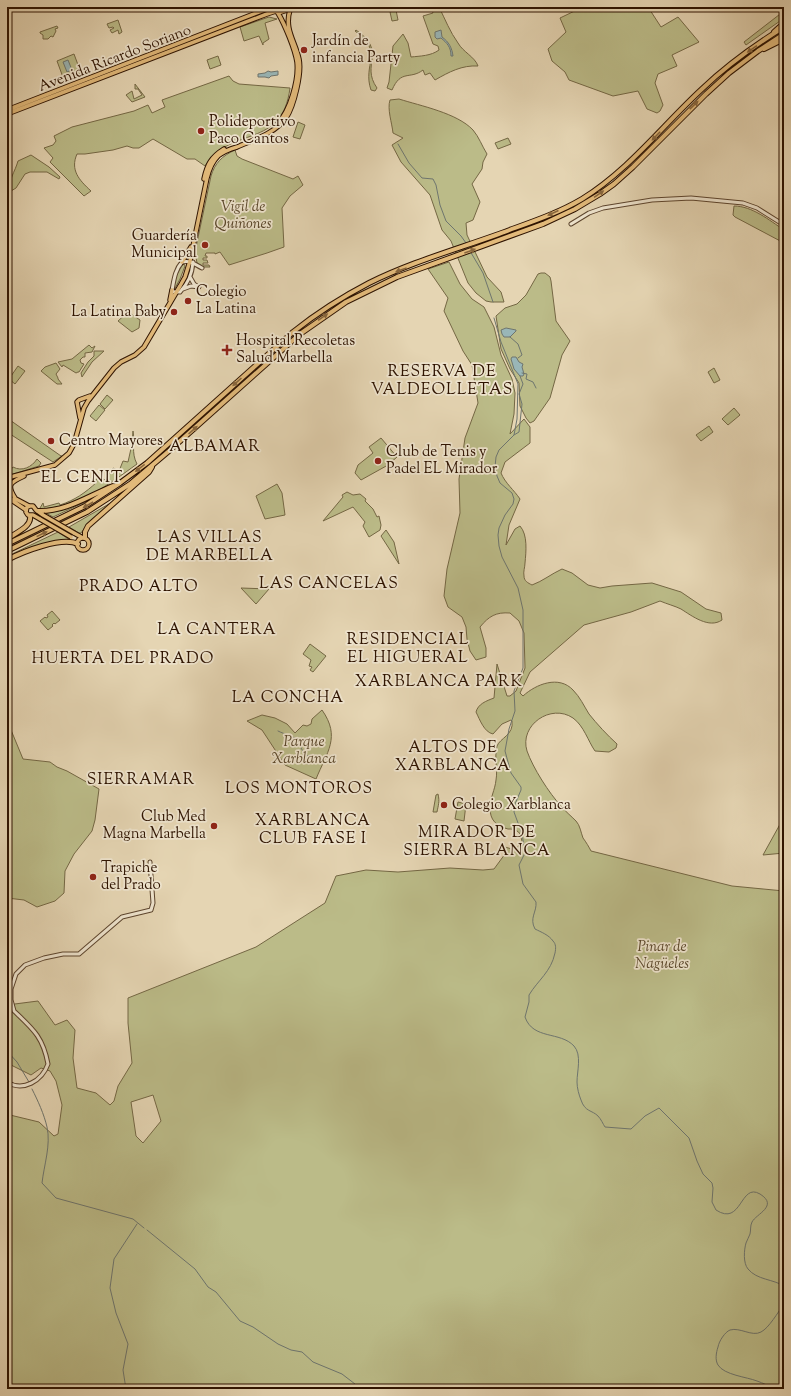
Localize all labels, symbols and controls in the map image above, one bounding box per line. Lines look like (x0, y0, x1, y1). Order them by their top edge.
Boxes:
street label: Avenida Ricardo Soriano (36, 20, 194, 98)
place label: Jardín de infancia Party (311, 31, 401, 69)
marker: Jardín de infancia Party (299, 45, 309, 55)
one-way arrow (746, 45, 757, 53)
one-way arrow (689, 100, 699, 110)
place label: Polideportivo Paco Cantos (209, 112, 296, 150)
marker: Polideportivo Paco Cantos (196, 126, 206, 136)
one-way arrow (651, 131, 660, 141)
one-way arrow (594, 190, 605, 198)
park label: Vigil de Quiñones (215, 197, 271, 235)
one-way arrow (546, 211, 558, 217)
place label: Guardería Municipal (131, 226, 197, 264)
marker: Guardería Municipal (200, 240, 210, 250)
one-way arrow (464, 247, 476, 253)
one-way arrow (394, 267, 406, 273)
place label: Colegio La Latina (196, 282, 256, 320)
marker: Colegio La Latina (183, 296, 193, 306)
place label: La Latina Baby (71, 302, 167, 323)
marker: La Latina Baby (169, 307, 179, 317)
one-way arrow (317, 313, 328, 321)
place label: Hospital Recoletas Salud Marbella (236, 331, 355, 369)
marker: Hospital Recoletas Salud Marbella (221, 344, 233, 356)
district label: RESERVA DE VALDEOLLETAS (371, 361, 513, 402)
one-way arrow (232, 377, 242, 387)
one-way arrow (188, 425, 198, 434)
place label: Centro Mayores (59, 431, 163, 452)
marker: Centro Mayores (46, 436, 56, 446)
district label: ALBAMAR (169, 436, 261, 459)
place label: Club de Tenis y Padel EL Mirador (386, 442, 498, 480)
marker: Club de Tenis y Padel EL Mirador (373, 456, 383, 466)
one-way arrow (134, 464, 145, 473)
district label: EL CENIT (41, 467, 123, 490)
one-way arrow (82, 501, 94, 508)
district label: LAS VILLAS DE MARBELLA (146, 527, 274, 568)
one-way arrow (36, 531, 48, 537)
district label: LAS CANCELAS (259, 573, 399, 596)
district label: PRADO ALTO (79, 576, 199, 599)
district label: LA CANTERA (157, 619, 277, 642)
district label: RESIDENCIAL EL HIGUERAL (347, 629, 469, 670)
district label: HUERTA DEL PRADO (32, 648, 214, 671)
district label: XARBLANCA PARK (355, 671, 523, 694)
district label: LA CONCHA (232, 687, 344, 710)
park label: Parque Xarblanca (272, 732, 336, 770)
district label: ALTOS DE XARBLANCA (395, 737, 511, 778)
district label: SIERRAMAR (87, 769, 195, 792)
district label: LOS MONTOROS (225, 778, 373, 801)
place label: Colegio Xarblanca (452, 795, 571, 816)
marker: Colegio Xarblanca (439, 800, 449, 810)
place label: Club Med Magna Marbella (103, 807, 207, 845)
district label: XARBLANCA CLUB FASE I (255, 810, 371, 851)
marker: Club Med Magna Marbella (209, 821, 219, 831)
district label: MIRADOR DE SIERRA BLANCA (403, 822, 551, 863)
place label: Trapiche del Prado (101, 858, 161, 896)
marker: Trapiche del Prado (88, 872, 98, 882)
park label: Pinar de Nagüeles (635, 937, 689, 975)

